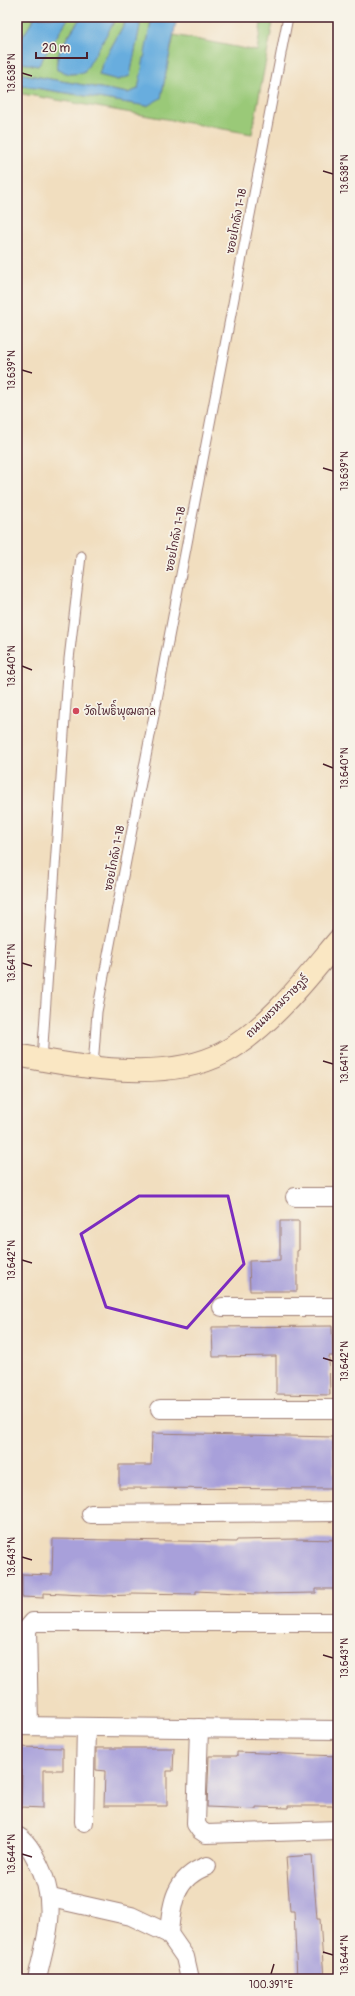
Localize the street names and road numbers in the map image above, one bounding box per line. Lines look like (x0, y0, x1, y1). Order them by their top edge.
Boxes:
street label: ซอยโกดัง 1-18 (222, 187, 249, 255)
street label: ซอยโกดัง 1-18 (161, 505, 188, 573)
street label: ซอยโกดัง 1-18 (100, 824, 127, 892)
street label: ถนนพรหมราษฎร์ (242, 971, 312, 1041)

